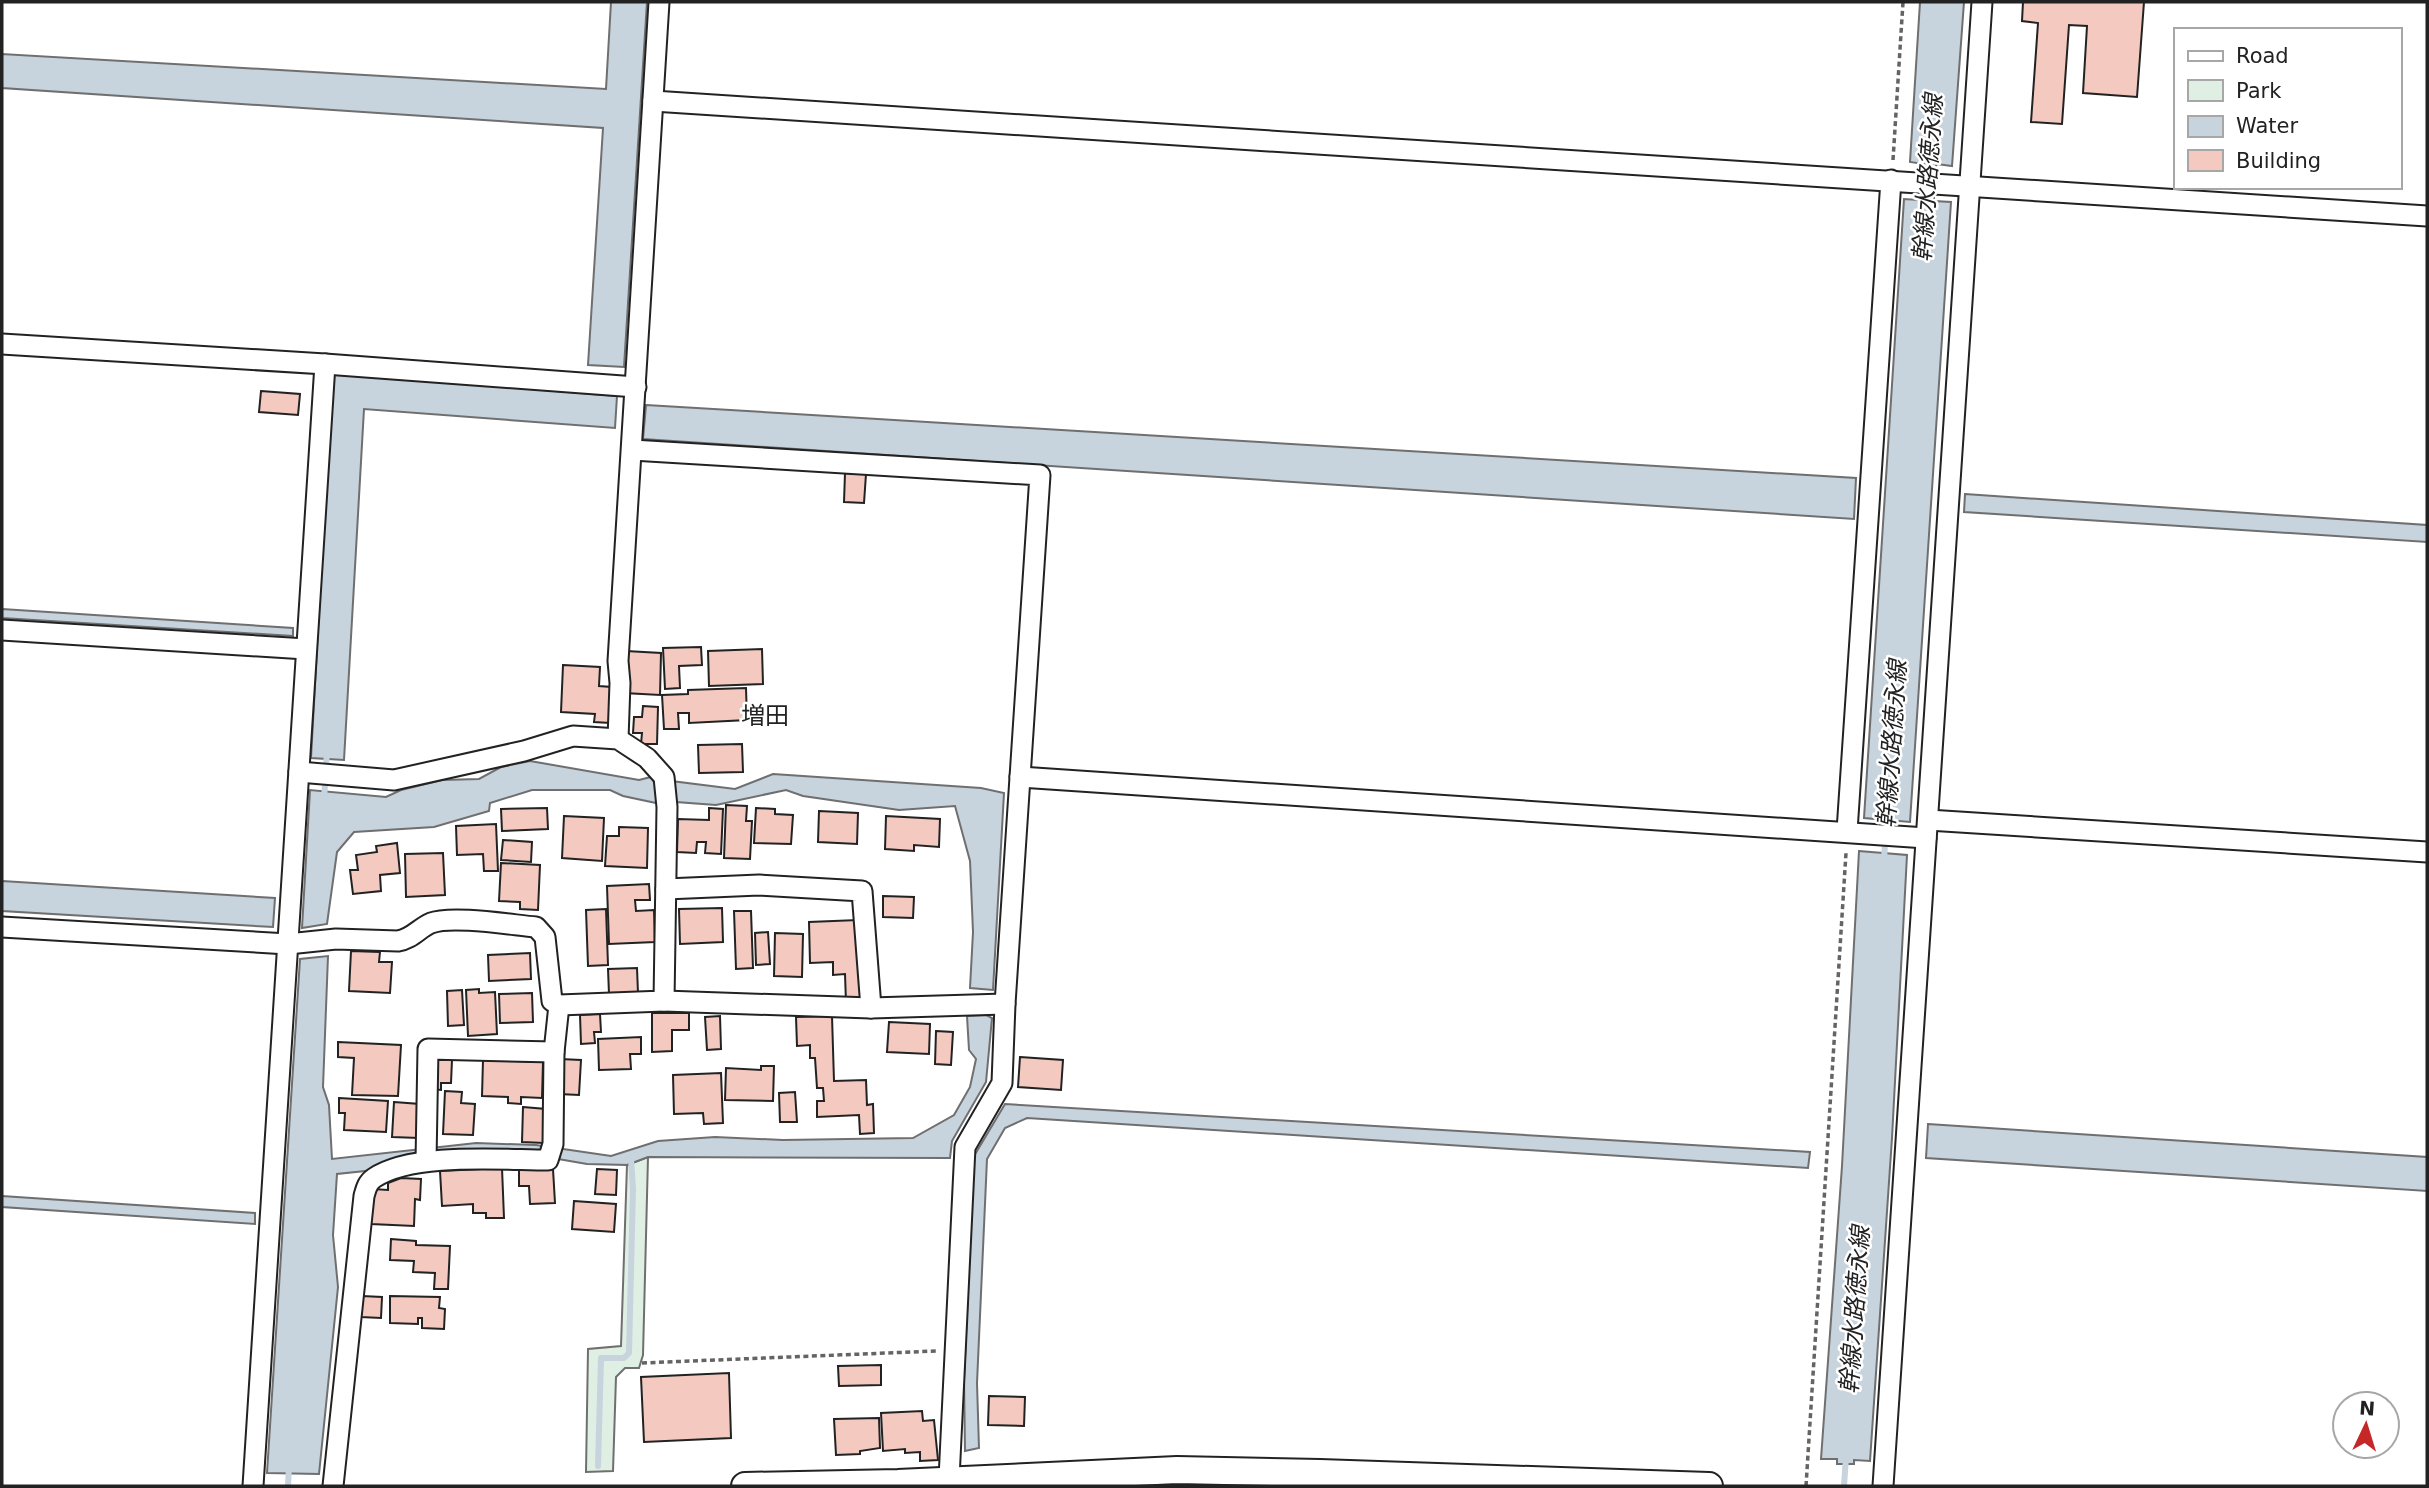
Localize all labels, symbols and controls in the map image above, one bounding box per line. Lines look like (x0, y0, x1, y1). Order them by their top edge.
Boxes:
legend (2174, 28, 2401, 189)
text: Road (2236, 44, 2289, 68)
text: Park (2236, 79, 2282, 103)
water label: 幹線水路徳永線 (1908, 90, 1948, 263)
text: Water (2236, 114, 2298, 138)
text: Building (2236, 149, 2321, 173)
water label: 幹線水路徳永線 (1872, 656, 1912, 829)
district label: 増田 (741, 702, 789, 730)
water label: 幹線水路徳永線 (1835, 1222, 1875, 1395)
north arrow (2331, 1390, 2401, 1460)
text: N (2358, 1397, 2376, 1420)

